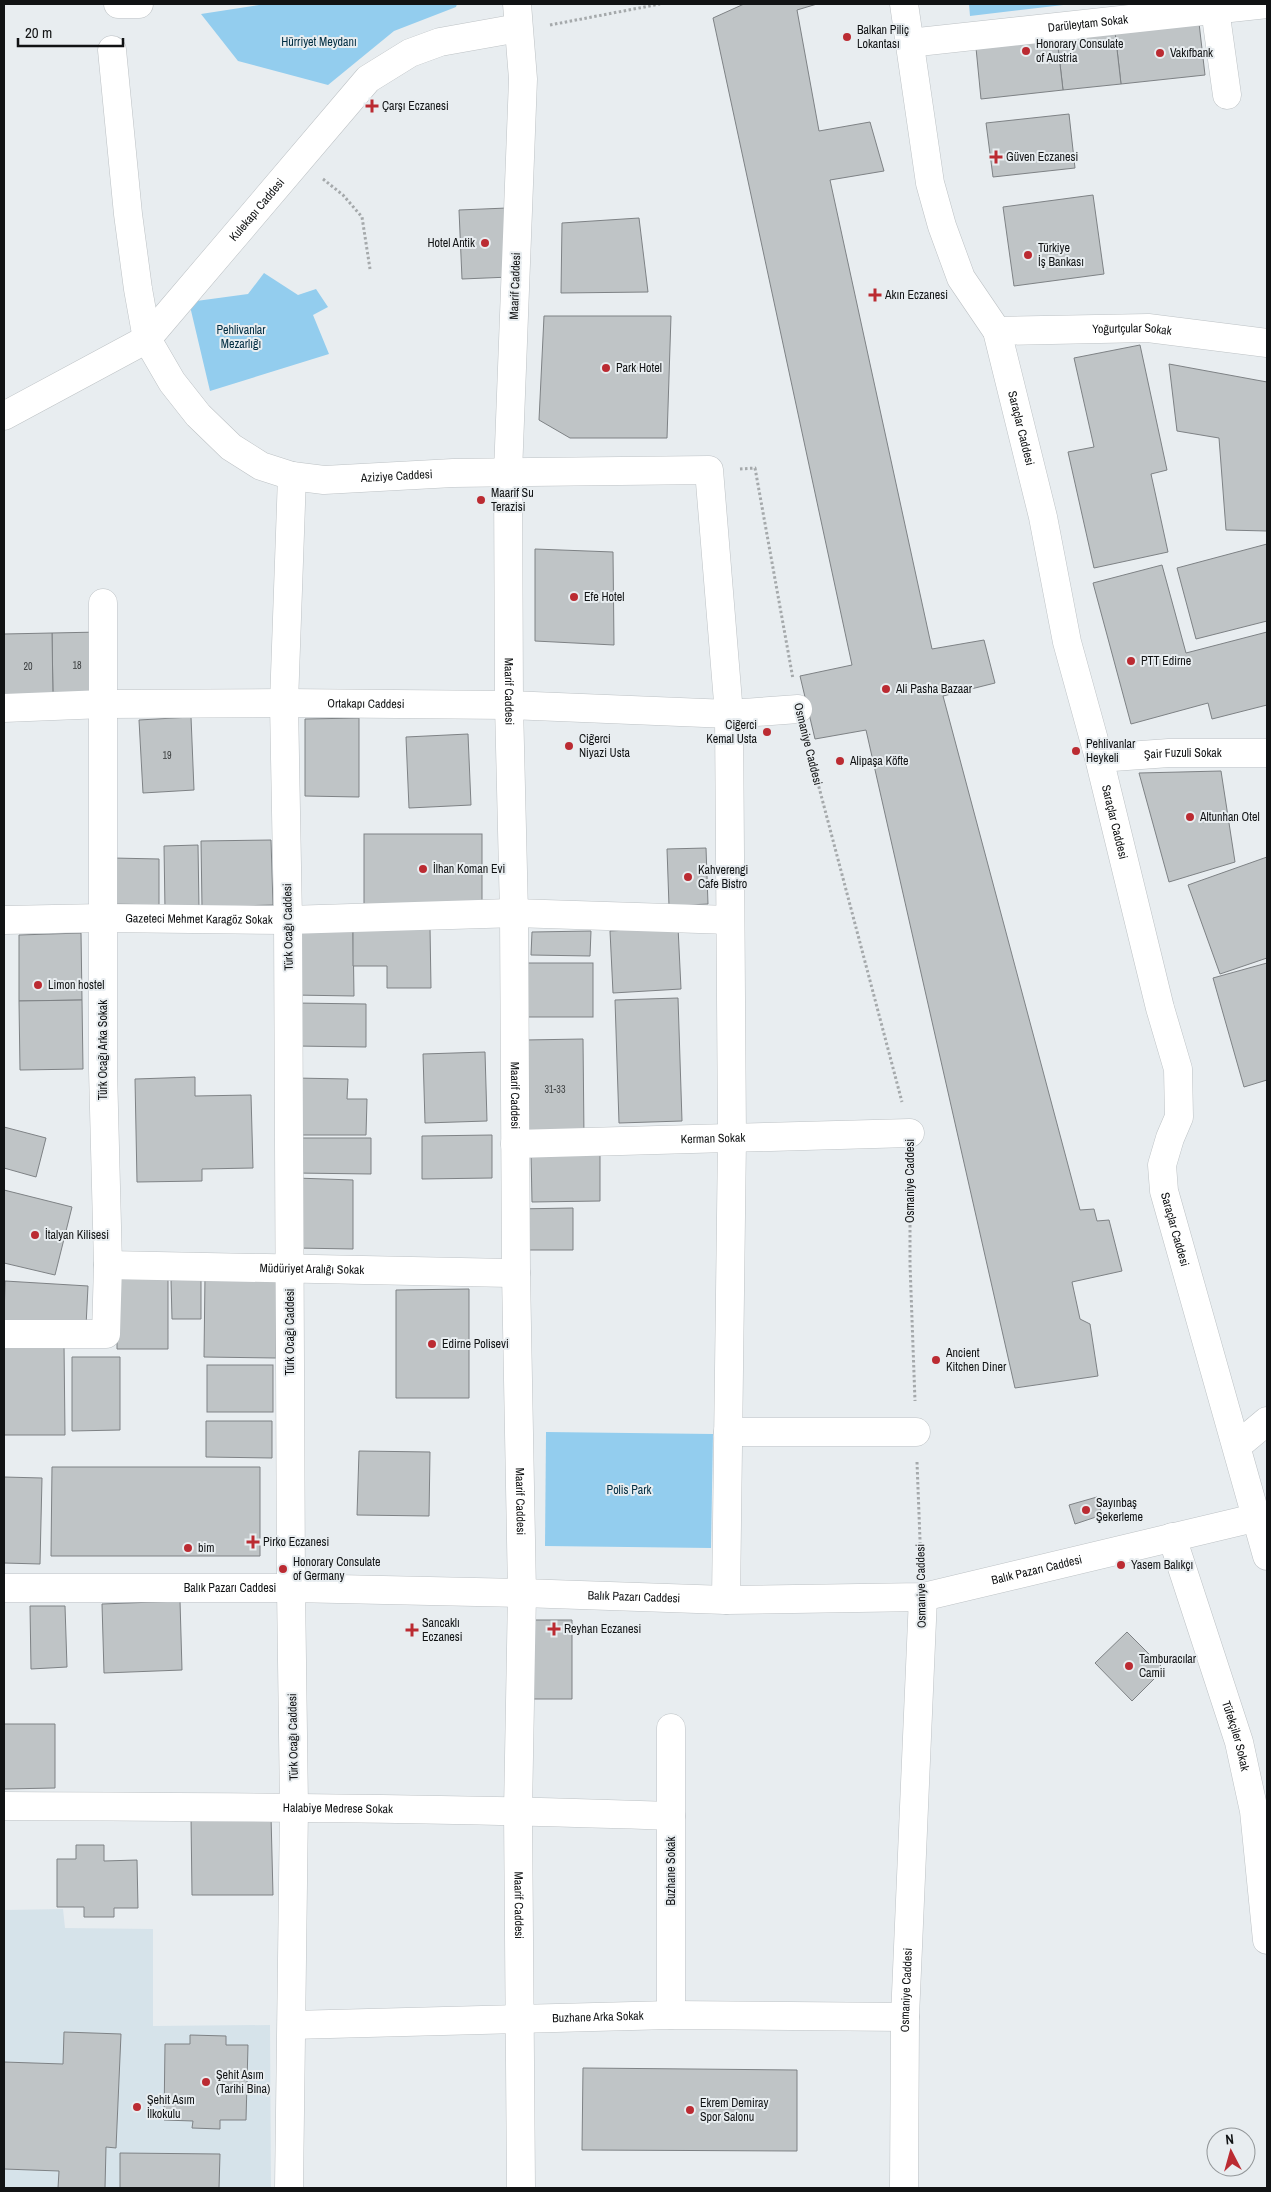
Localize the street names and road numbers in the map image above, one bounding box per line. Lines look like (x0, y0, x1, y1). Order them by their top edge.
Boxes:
street label: Darüleytam Sokak (1047, 11, 1129, 36)
street label: Kulekapı Caddesi (226, 175, 288, 245)
street label: Maarif Caddesi (506, 252, 524, 320)
street label: Yoğurtçular Sokak (1092, 320, 1173, 339)
street label: Saraçlar Caddesi (1004, 389, 1038, 467)
street label: Aziziye Caddesi (359, 466, 433, 486)
street label: Maarif Caddesi (501, 658, 517, 725)
street label: Ortakapı Caddesi (327, 695, 405, 712)
street label: Osmaniye Caddesi (790, 701, 826, 787)
street label: Şair Fuzuli Sokak (1143, 745, 1222, 763)
street label: Saraçlar Caddesi (1098, 783, 1131, 861)
street label: Türk Ocağı Caddesi (279, 883, 297, 971)
street label: Gazeteci Mehmet Karagöz Sokak (125, 910, 273, 928)
street label: Türk Ocağı Arka Sokak (95, 1000, 111, 1100)
street label: Maarif Caddesi (507, 1062, 523, 1129)
street label: Kerman Sokak (680, 1130, 746, 1147)
street label: Osmaniye Caddesi (902, 1139, 918, 1223)
street label: Saraçlar Caddesi (1157, 1190, 1193, 1268)
street label: Müdüriyet Aralığı Sokak (259, 1260, 365, 1278)
street label: Türk Ocağı Caddesi (282, 1288, 298, 1376)
street label: Maarif Caddesi (512, 1468, 529, 1535)
street label: Osmaniye Caddesi (912, 1544, 930, 1628)
street label: Balık Pazarı Caddesi (990, 1551, 1084, 1588)
street label: Balık Pazarı Caddesi (184, 1580, 276, 1596)
street label: Balık Pazarı Caddesi (587, 1587, 681, 1606)
street label: Türk Ocağı Caddesi (284, 1693, 302, 1781)
street label: Tüfekçiler Sokak (1218, 1699, 1253, 1773)
street label: Halabiye Medrese Sokak (283, 1800, 393, 1817)
street label: Buzhane Sokak (663, 1836, 679, 1905)
street label: Maarif Caddesi (510, 1872, 527, 1939)
street label: Osmaniye Caddesi (897, 1948, 916, 2032)
street label: Buzhane Arka Sokak (552, 2008, 644, 2026)

